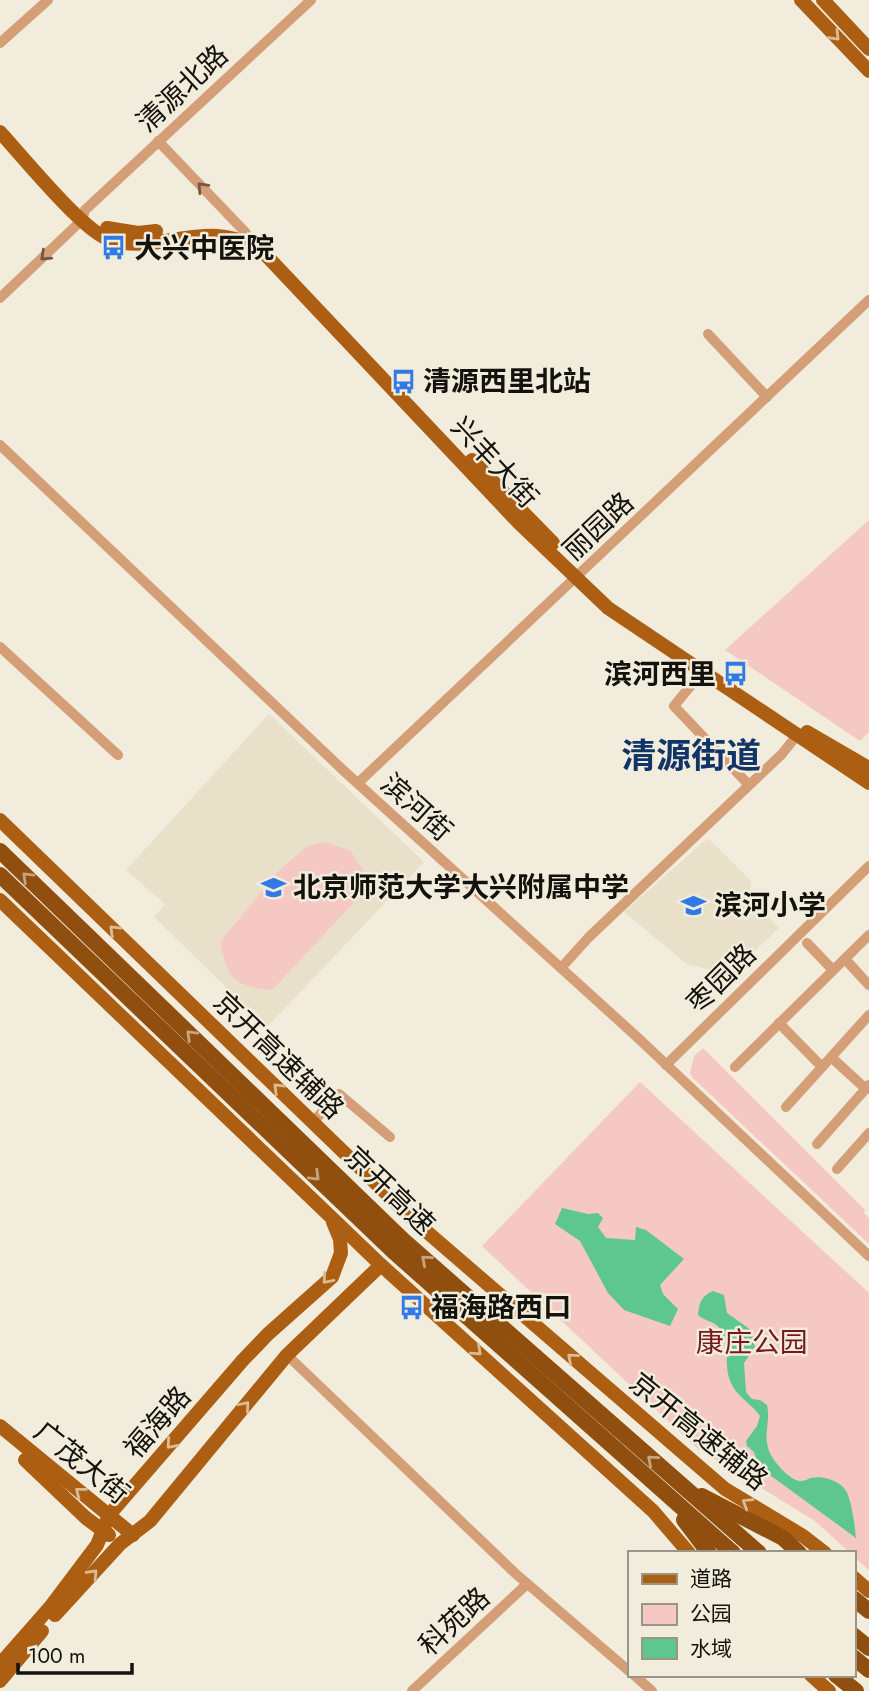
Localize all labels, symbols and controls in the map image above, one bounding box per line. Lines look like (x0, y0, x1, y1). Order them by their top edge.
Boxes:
one-way arrow (827, 28, 840, 41)
street label: 清源北路 (127, 35, 237, 142)
one-way arrow (198, 182, 210, 195)
place label: 大兴中医院 (134, 228, 274, 269)
bus stop icon: 大兴中医院 (100, 234, 128, 262)
one-way arrow (40, 247, 53, 260)
place label: 清源西里北站 (423, 361, 591, 402)
bus stop icon: 清源西里北站 (389, 367, 417, 395)
street label: 兴丰大街 (441, 407, 548, 517)
street label: 丽园路 (554, 483, 643, 570)
place label: 滨河西里 (604, 654, 716, 695)
bus stop icon: 滨河西里 (722, 660, 750, 688)
district label: 清源街道 (621, 731, 761, 781)
street label: 滨河街 (372, 764, 462, 851)
place label: 北京师范大学大兴附属中学 (293, 867, 629, 908)
one-way arrow (22, 873, 35, 886)
school or university icon: 北京师范大学大兴附属中学 (259, 873, 287, 901)
place label: 滨河小学 (714, 885, 826, 926)
school or university icon: 滨河小学 (680, 891, 708, 919)
one-way arrow (110, 926, 123, 939)
street label: 枣园路 (677, 934, 766, 1023)
street label: 京开高速辅路 (204, 982, 353, 1128)
one-way arrow (186, 1031, 199, 1044)
one-way arrow (273, 1084, 286, 1097)
street label: 京开高速 (335, 1137, 444, 1244)
one-way arrow (307, 1168, 320, 1181)
one-way arrow (421, 1256, 434, 1268)
one-way arrow (323, 1271, 335, 1284)
place label: 福海路西口 (431, 1287, 571, 1328)
bus stop icon: 福海路西口 (397, 1293, 425, 1321)
park label: 康庄公园 (696, 1322, 808, 1363)
one-way arrow (468, 1343, 481, 1355)
one-way arrow (567, 1354, 580, 1366)
street label: 京开高速辅路 (620, 1363, 777, 1500)
street label: 福海路 (114, 1377, 200, 1467)
one-way arrow (237, 1401, 249, 1414)
street label: 广茂大街 (25, 1411, 138, 1514)
one-way arrow (167, 1435, 179, 1448)
one-way arrow (647, 1456, 660, 1468)
one-way arrow (75, 1488, 87, 1501)
one-way arrow (741, 1498, 754, 1511)
legend (628, 1551, 855, 1677)
text: 道路 (690, 1564, 732, 1594)
one-way arrow (84, 1569, 97, 1582)
street label: 科苑路 (410, 1578, 499, 1665)
text: 公园 (690, 1599, 732, 1629)
scale bar (18, 1632, 131, 1676)
text: 水域 (690, 1634, 732, 1664)
text: 100 m (28, 1641, 85, 1671)

